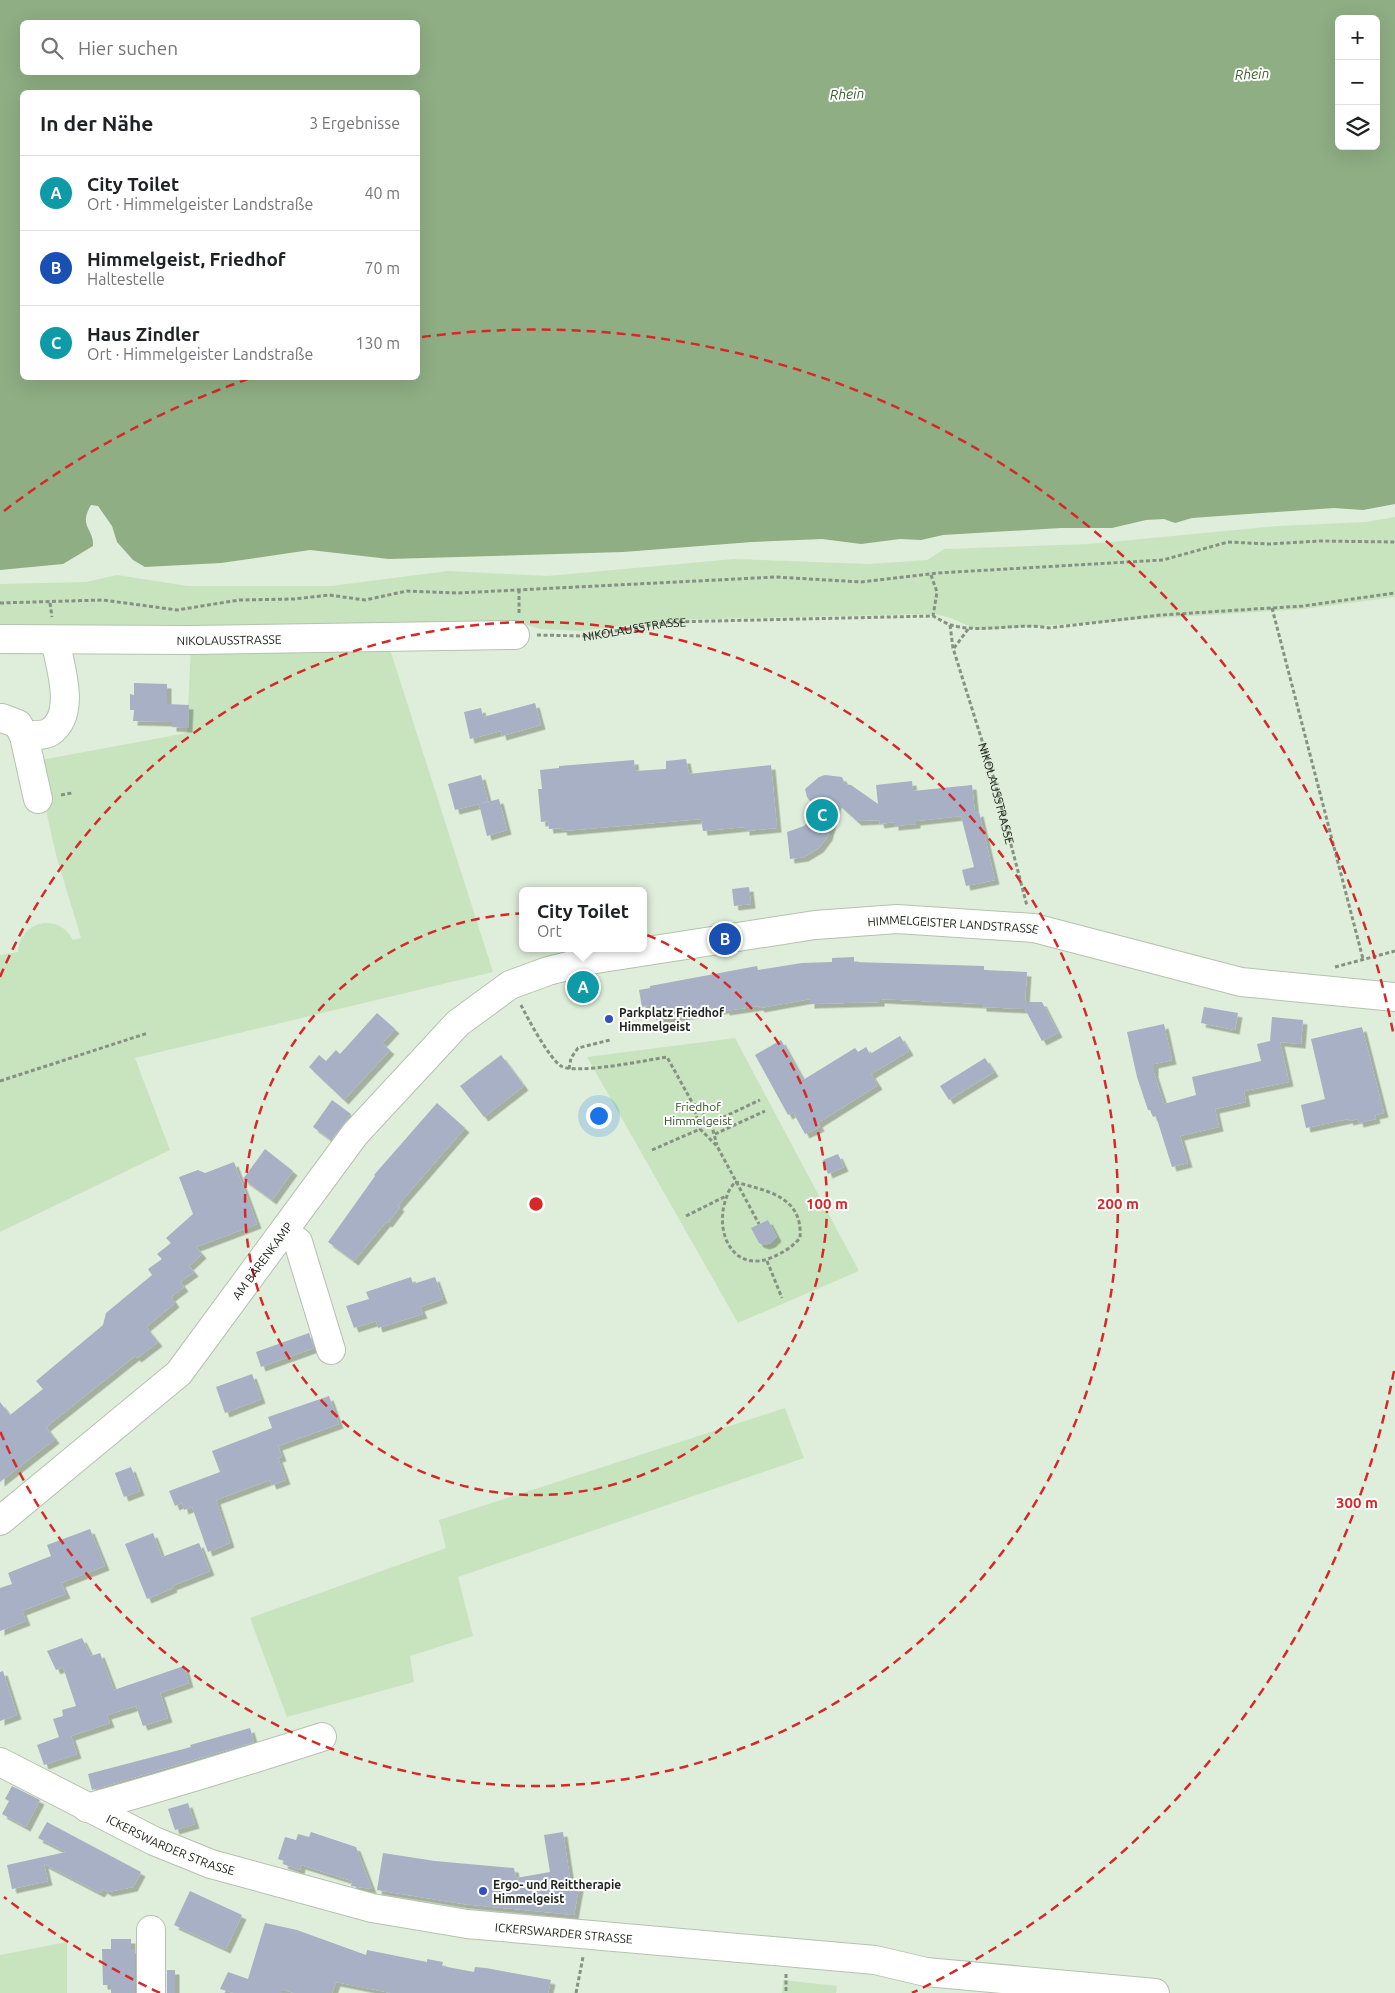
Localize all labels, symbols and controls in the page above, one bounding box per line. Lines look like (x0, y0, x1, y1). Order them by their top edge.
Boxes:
map controls (1335, 15, 1380, 150)
button: + (1335, 15, 1380, 60)
search box (20, 20, 420, 75)
icon: search (38, 34, 66, 62)
text: Hier suchen (78, 37, 178, 59)
button: − (1335, 60, 1380, 105)
water label: Rhein (1234, 65, 1270, 83)
water label: Rhein (829, 85, 865, 103)
button: layers (1335, 105, 1380, 150)
text: In der Nähe (40, 111, 153, 135)
text: 3 Ergebnisse (309, 114, 400, 132)
text: City Toilet (87, 173, 179, 195)
text: A (50, 184, 62, 202)
text: 40 m (364, 184, 400, 202)
text: Ort · Himmelgeister Landstraße (87, 195, 313, 213)
text: Himmelgeist, Friedhof (87, 248, 286, 270)
text: B (51, 259, 61, 277)
text: 70 m (364, 259, 400, 277)
text: Haltestelle (87, 270, 165, 288)
text: Haus Zindler (87, 323, 200, 345)
text: C (51, 334, 61, 352)
text: 130 m (355, 334, 400, 352)
text: Ort · Himmelgeister Landstraße (87, 345, 313, 363)
street label: NIKOLAUSSTRASSE (582, 615, 687, 643)
street label: NIKOLAUSSTRASSE (177, 632, 282, 647)
street label: NIKOLAUSSTRASSE (976, 741, 1017, 846)
pin: C (806, 796, 838, 834)
popup (519, 887, 647, 952)
text: City Toilet (537, 900, 629, 922)
street label: HIMMELGEISTER LANDSTRASSE (867, 912, 1041, 936)
pin: B (709, 920, 741, 958)
text: Ort (537, 922, 562, 940)
pin: A (567, 968, 599, 1006)
place label: Parkplatz Friedhof Himmelgeist (619, 1006, 725, 1033)
marker: Parkplatz Friedhof Himmelgeist (603, 1013, 615, 1025)
park label: Friedhof Himmelgeist (664, 1100, 732, 1127)
your location (586, 1103, 612, 1129)
centre of rings (527, 1195, 545, 1213)
text: 100 m (806, 1195, 848, 1212)
text: 200 m (1097, 1195, 1139, 1212)
street label: AM BÄRENKAMP (229, 1219, 294, 1302)
text: 300 m (1336, 1494, 1378, 1511)
street label: ICKERSWARDER STRASSE (105, 1811, 237, 1877)
place label: Ergo- und Reittherapie Himmelgeist (493, 1878, 621, 1905)
marker: Ergo- und Reittherapie Himmelgeist (477, 1885, 489, 1897)
street label: ICKERSWARDER STRASSE (494, 1920, 633, 1945)

